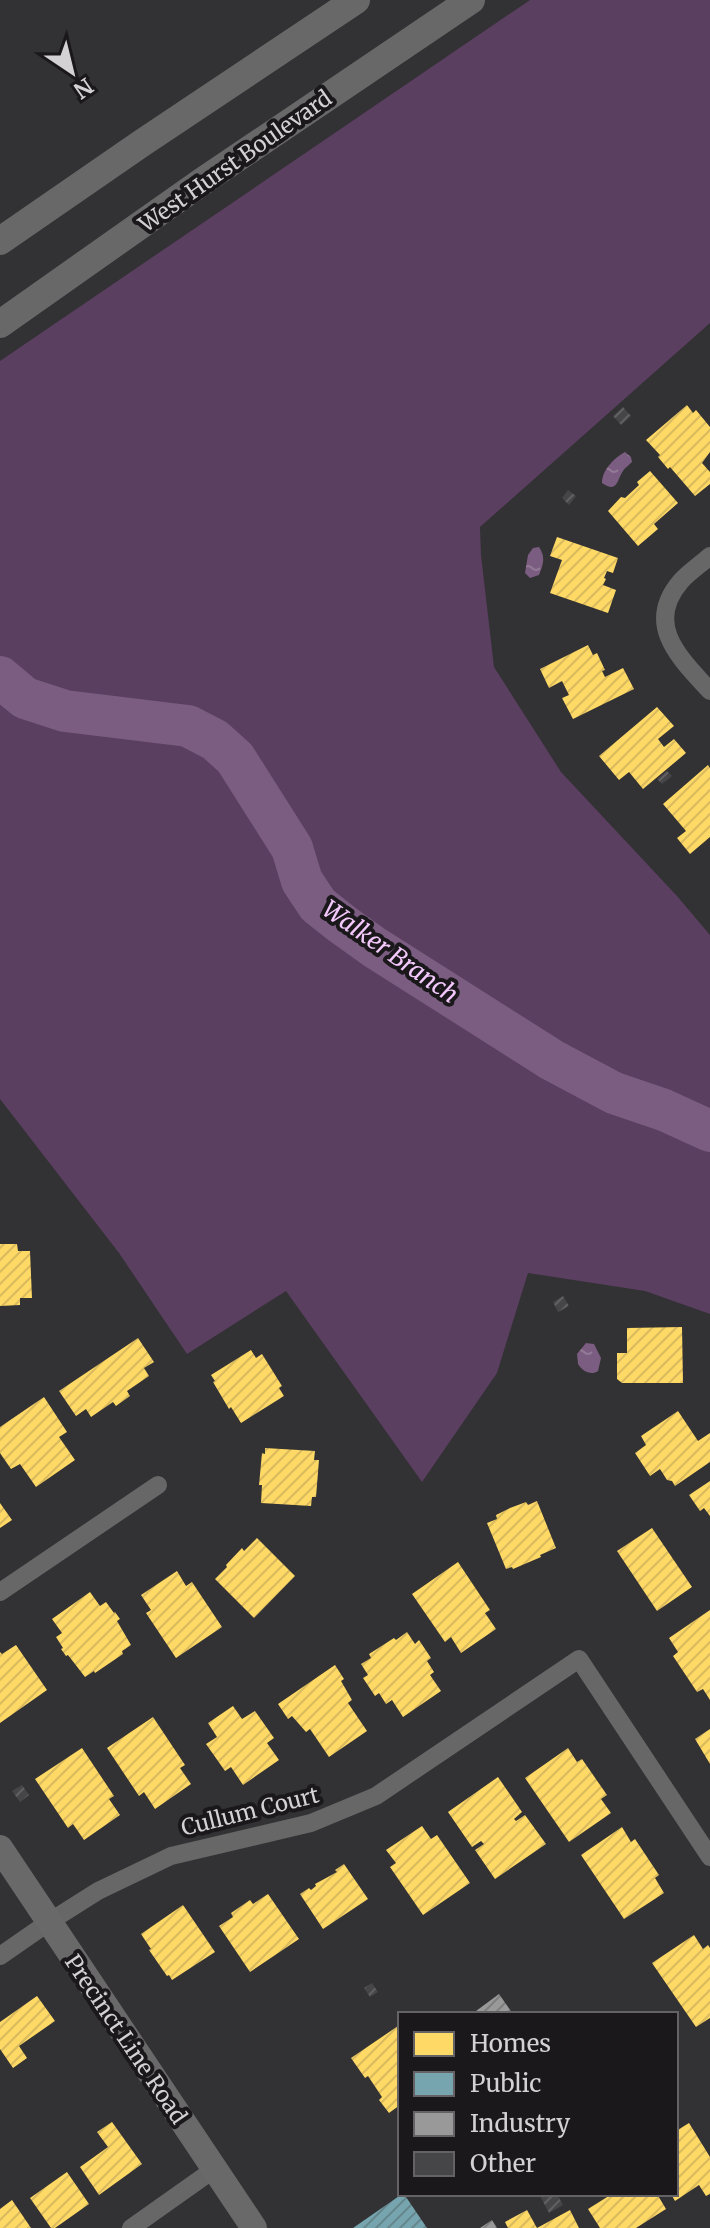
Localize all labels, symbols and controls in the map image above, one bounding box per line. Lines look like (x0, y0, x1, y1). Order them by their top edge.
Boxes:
north arrow (32, 32, 112, 112)
text: N (68, 72, 99, 105)
street label: West Hurst Boulevard (132, 84, 337, 239)
water label: Walker Branch (316, 893, 464, 1010)
street label: Cullum Court (178, 1780, 322, 1842)
street label: Precinct Line Road (59, 1949, 193, 2129)
legend (398, 2012, 678, 2196)
text: Homes (470, 2028, 551, 2059)
text: Public (470, 2068, 541, 2099)
text: Industry (470, 2108, 570, 2139)
text: Other (470, 2148, 536, 2179)

